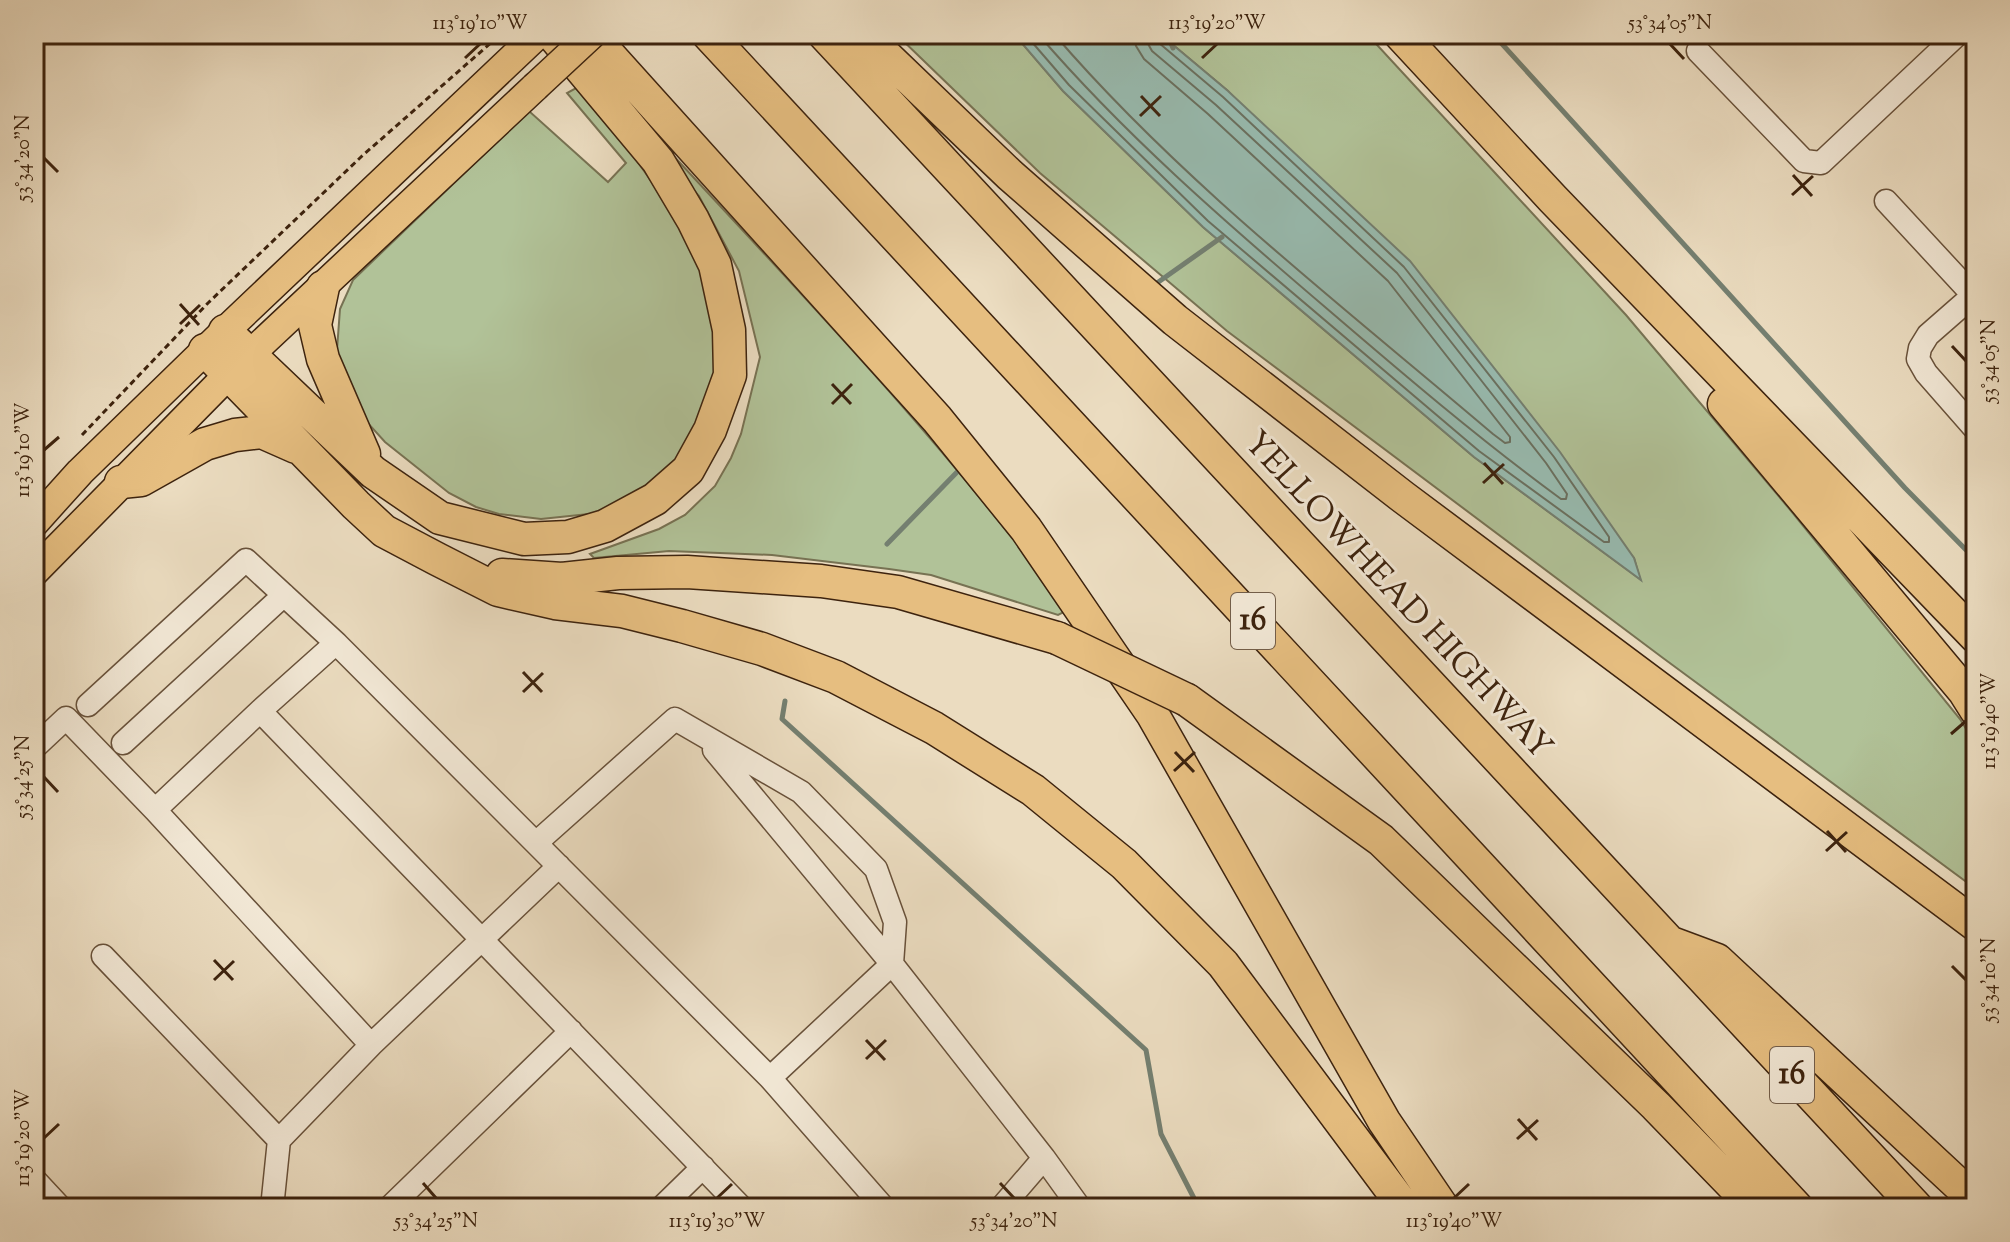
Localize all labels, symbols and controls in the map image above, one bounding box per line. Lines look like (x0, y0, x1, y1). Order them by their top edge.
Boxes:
text: 113°19'10"W (432, 10, 528, 39)
text: 113°19'20"W (1168, 10, 1266, 39)
text: 53°34'05"N (1627, 10, 1712, 39)
text: 53°34'20"N (10, 115, 39, 202)
text: 53°34'05"N (1976, 319, 2005, 404)
text: 113°19'10"W (10, 402, 39, 498)
street label: YELLOWHEAD HIGHWAY (1231, 421, 1563, 771)
road number: 16 (1231, 593, 1275, 649)
text: 113°19'40"W (1976, 673, 2005, 769)
text: 53°34'25"N (10, 735, 39, 820)
text: 53°34'10"N (1976, 938, 2005, 1023)
road number: 16 (1770, 1047, 1814, 1103)
text: 113°19'20"W (10, 1089, 39, 1187)
text: 53°34'25"N (393, 1208, 478, 1237)
text: 113°19'30"W (669, 1208, 765, 1237)
text: 53°34'20"N (970, 1208, 1057, 1237)
text: 113°19'40"W (1406, 1208, 1502, 1237)

